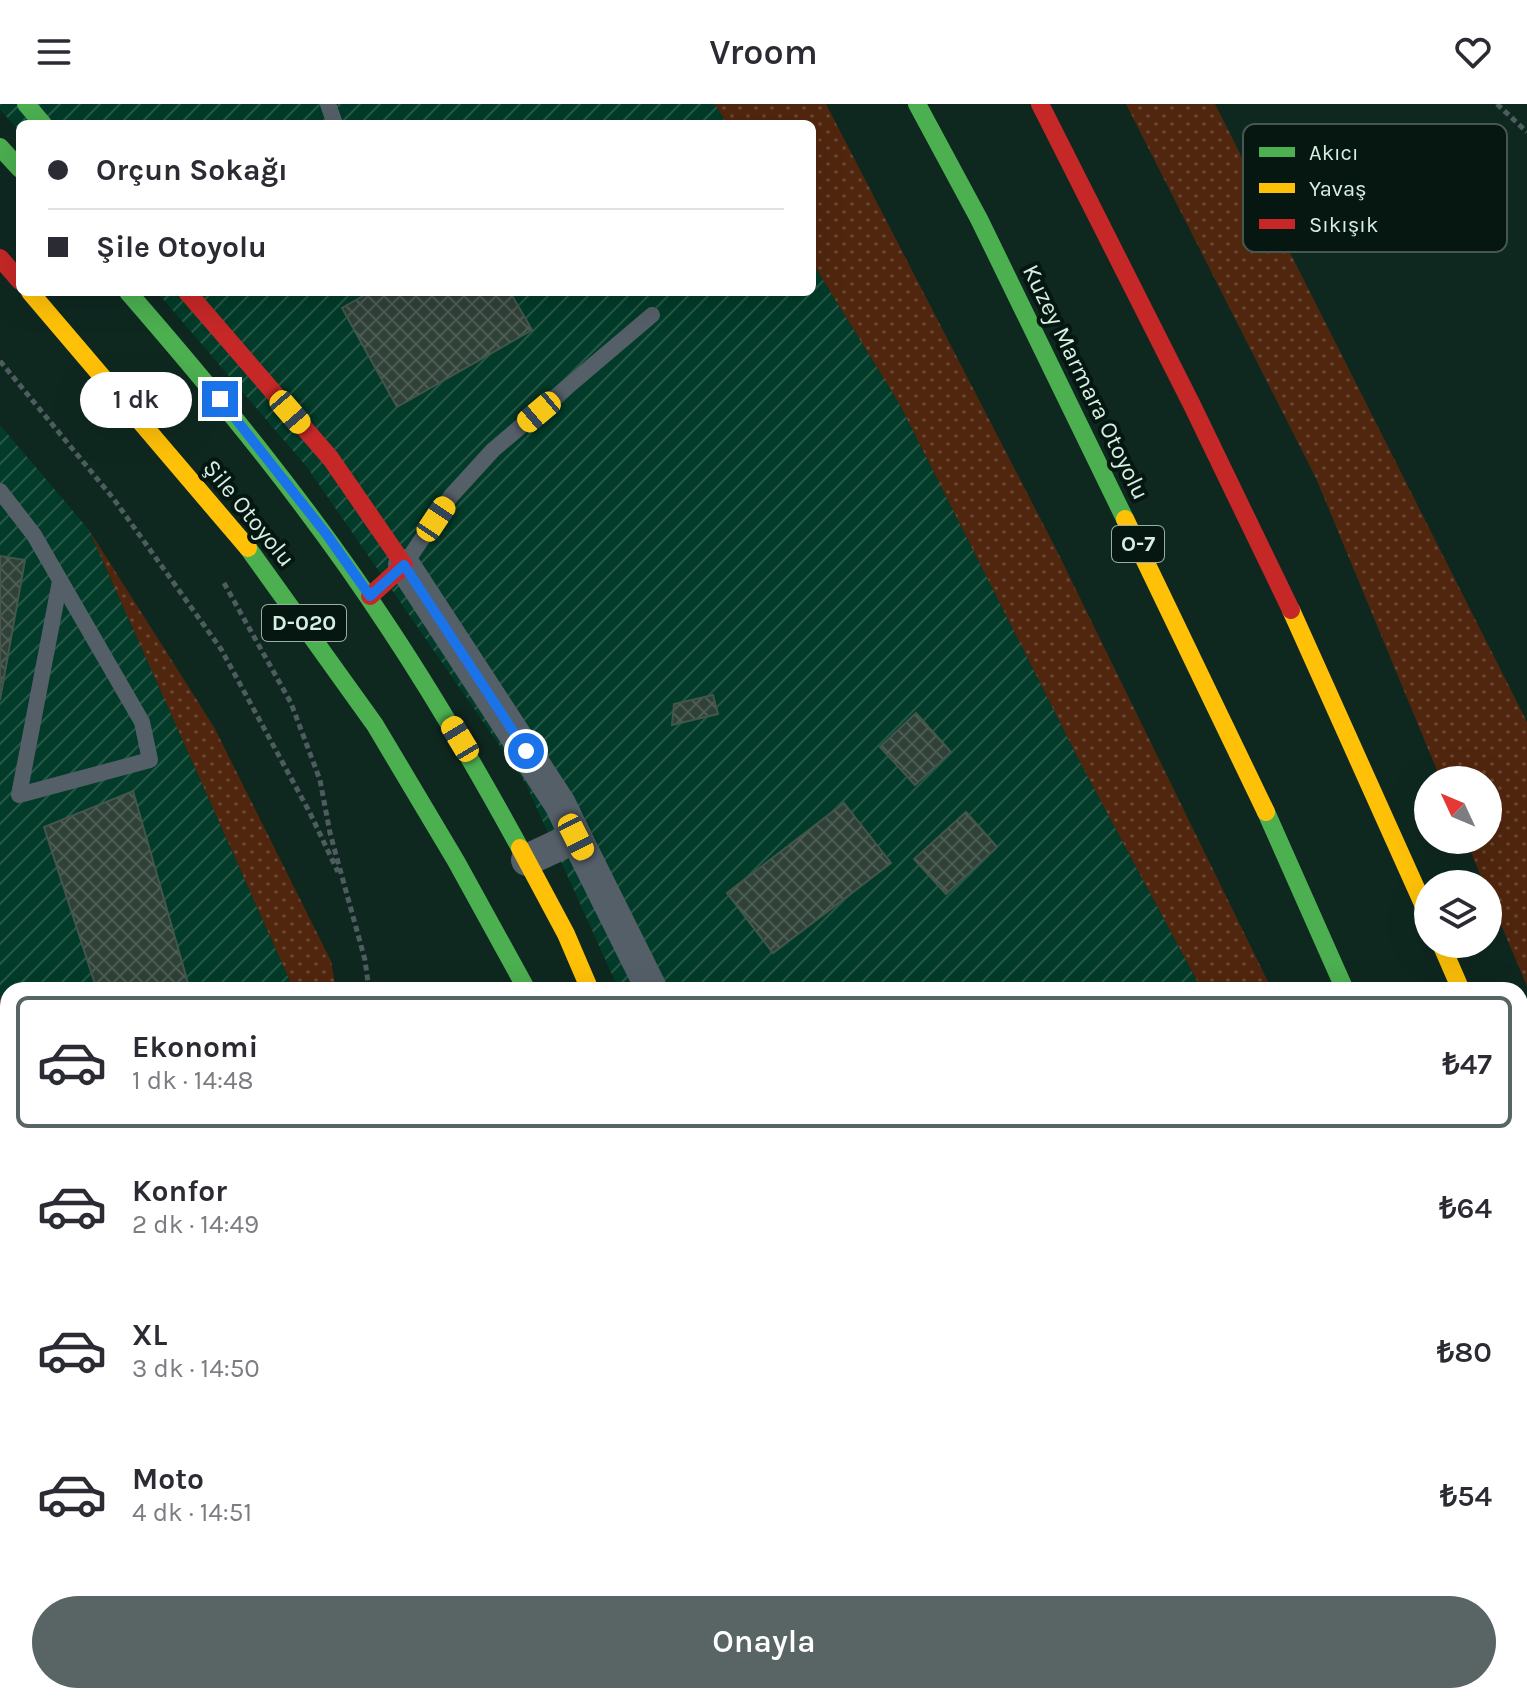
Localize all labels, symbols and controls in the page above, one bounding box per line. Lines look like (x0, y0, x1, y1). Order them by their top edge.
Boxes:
icon: menu (32, 30, 76, 74)
icon: heart (1451, 30, 1495, 74)
text: Vroom (709, 31, 818, 73)
legend (1243, 124, 1507, 252)
text: Akıcı (1309, 140, 1359, 166)
text: Orçun Sokağı (96, 152, 288, 188)
text: Yavaş (1309, 176, 1367, 202)
text: Sıkışık (1309, 212, 1378, 238)
text: Şile Otoyolu (96, 229, 267, 265)
street label: Kuzey Marmara Otoyolu (1017, 260, 1155, 504)
callout: 1 dk (80, 371, 192, 427)
route end (202, 381, 238, 417)
text: 1 dk (113, 384, 159, 415)
car (265, 386, 315, 438)
car (513, 387, 565, 437)
street label: Şile Otoyolu (197, 454, 301, 572)
car (413, 492, 459, 546)
road number: O-7 (1112, 526, 1164, 562)
road number: D-020 (262, 605, 346, 641)
car (437, 712, 483, 766)
route start (508, 733, 544, 769)
north arrow (1414, 766, 1502, 854)
map controls (1414, 766, 1502, 958)
car (554, 810, 598, 864)
button: layers (1414, 870, 1502, 958)
icon: car (36, 1026, 108, 1098)
text: Ekonomi (132, 1029, 258, 1065)
text: ₺47 (1443, 1046, 1492, 1082)
text: 1 dk · 14:48 (132, 1065, 253, 1096)
icon: car (36, 1170, 108, 1242)
text: Konfor (132, 1173, 227, 1209)
text: ₺64 (1439, 1190, 1492, 1226)
text: 2 dk · 14:49 (132, 1209, 259, 1240)
icon: car (36, 1314, 108, 1386)
text: XL (132, 1317, 167, 1353)
text: ₺80 (1437, 1334, 1492, 1370)
text: 3 dk · 14:50 (132, 1353, 260, 1384)
icon: car (36, 1458, 108, 1530)
text: Moto (132, 1461, 204, 1497)
text: ₺54 (1440, 1478, 1492, 1514)
text: 4 dk · 14:51 (132, 1497, 252, 1528)
button: Onayla (32, 1596, 1496, 1688)

